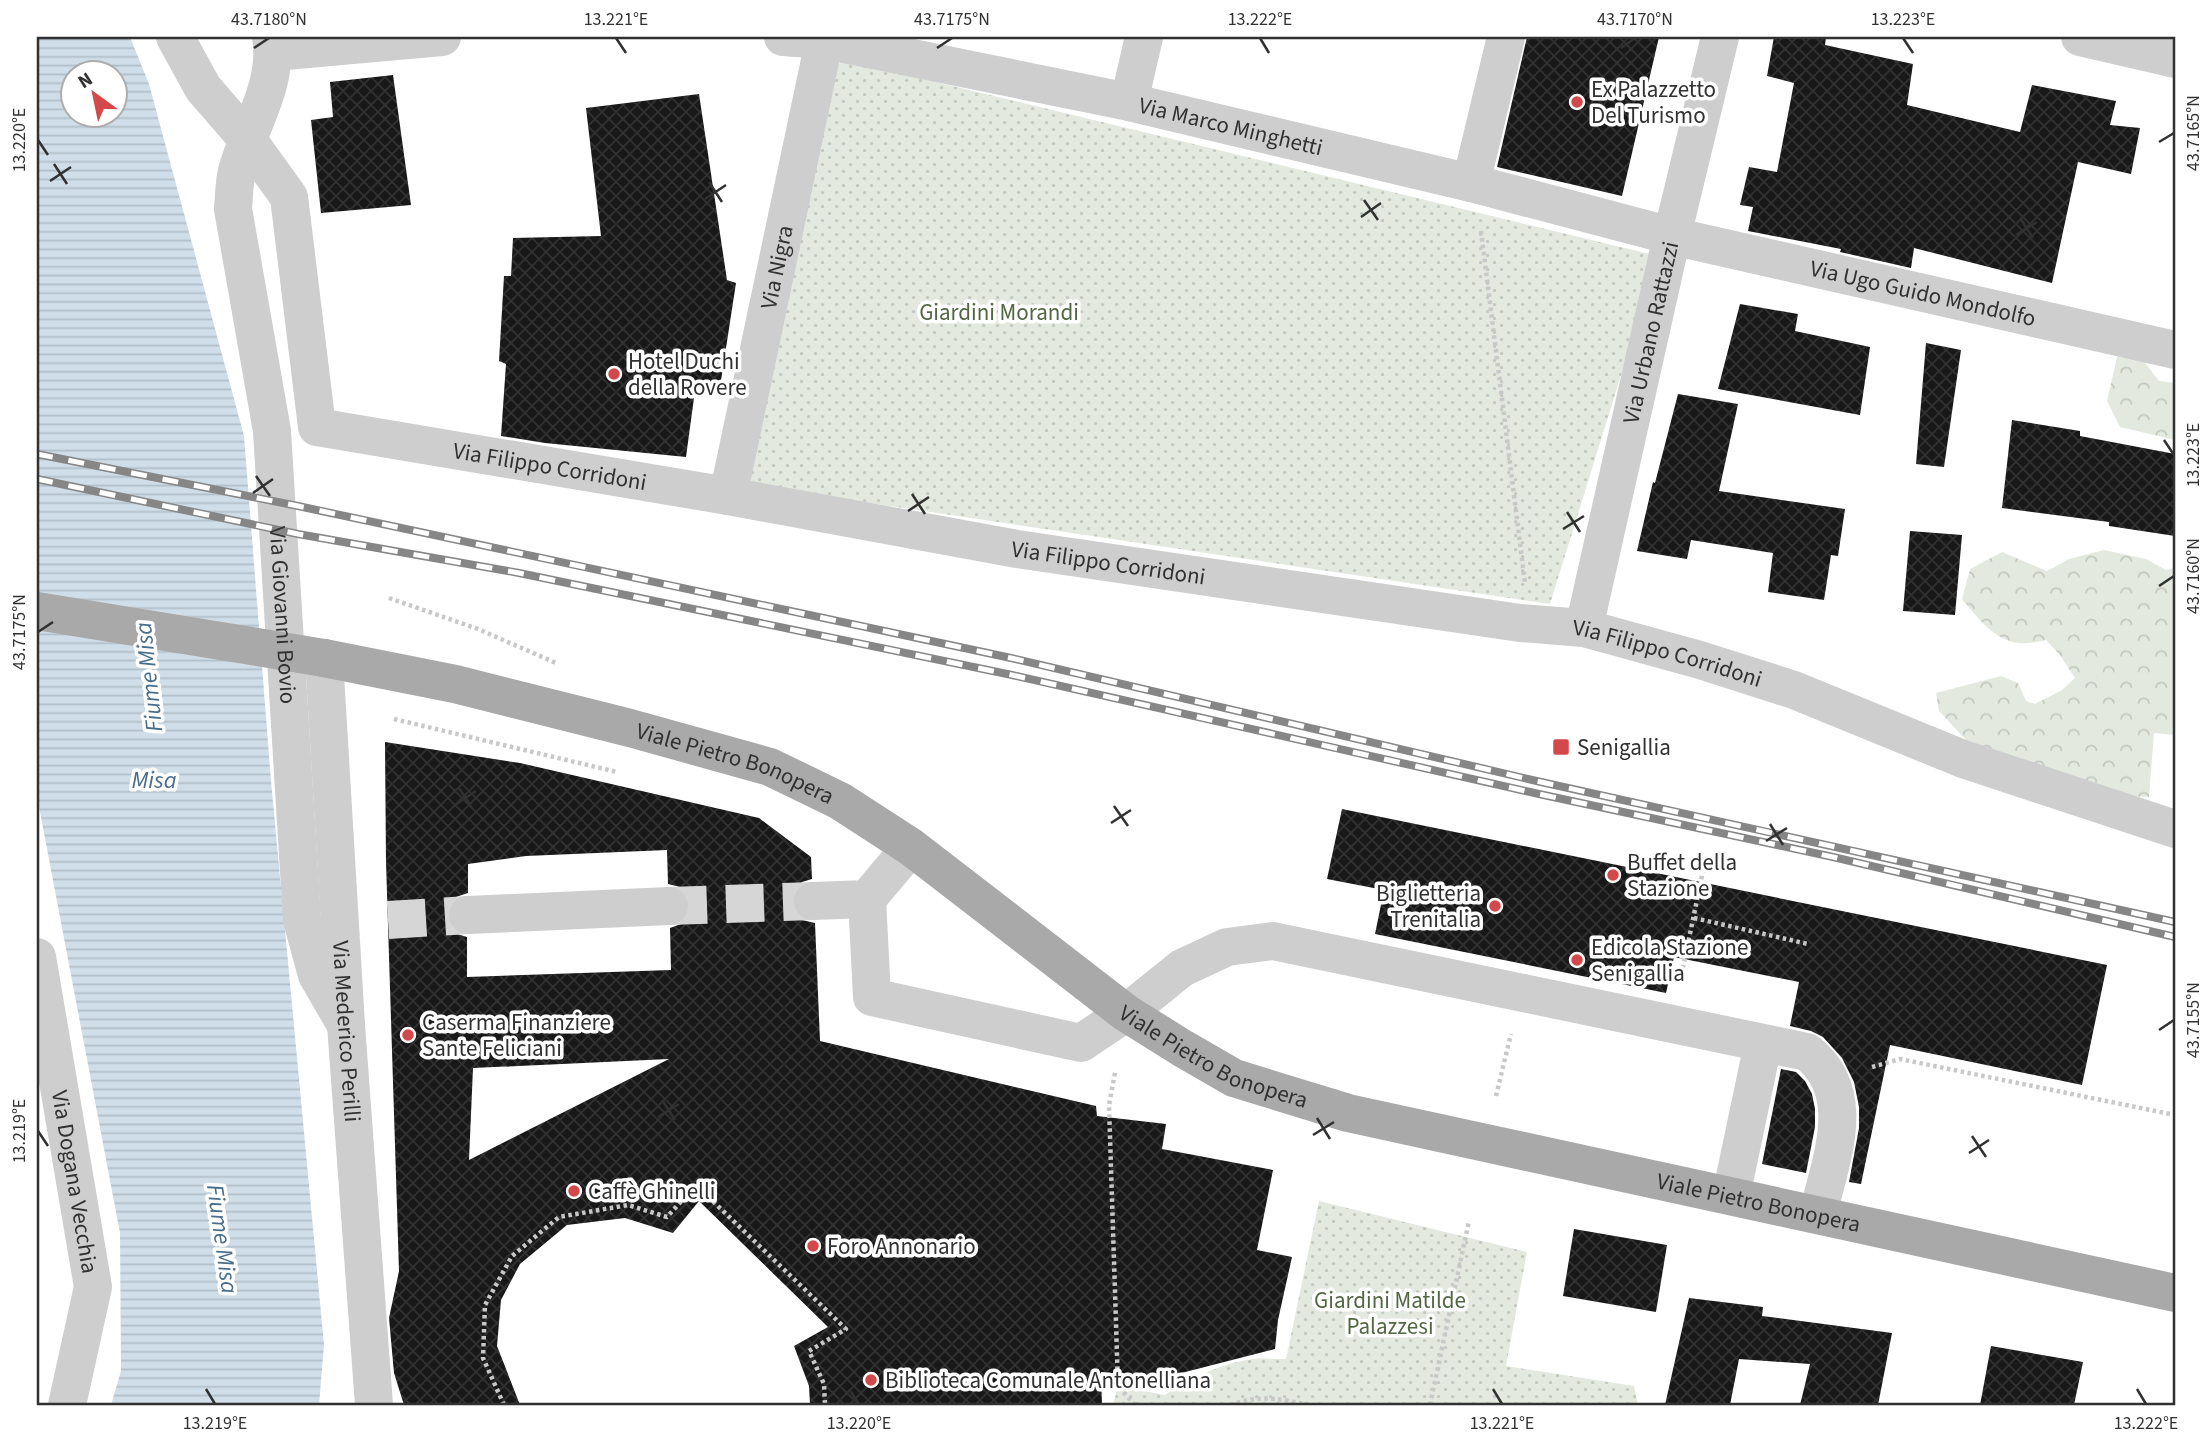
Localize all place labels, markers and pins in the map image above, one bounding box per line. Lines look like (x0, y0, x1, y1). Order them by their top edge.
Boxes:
place label: Ex Palazzetto Del Turismo (1591, 73, 1716, 132)
marker: Ex Palazzetto Del Turismo (1569, 94, 1585, 110)
place label: Hotel Duchi della Rovere (628, 345, 747, 404)
marker: Hotel Duchi della Rovere (606, 366, 622, 382)
place label: Senigallia (1577, 731, 1671, 764)
marker: Senigallia (1551, 737, 1571, 757)
place label: Buffet della Stazione (1627, 846, 1737, 905)
marker: Buffet della Stazione (1605, 867, 1621, 883)
place label: Biglietteria Trenitalia (1376, 877, 1481, 936)
marker: Biglietteria Trenitalia (1487, 898, 1503, 914)
place label: Edicola Stazione Senigallia (1591, 931, 1748, 990)
marker: Edicola Stazione Senigallia (1569, 952, 1585, 968)
place label: Caserma Finanziere Sante Feliciani (422, 1006, 611, 1065)
marker: Caserma Finanziere Sante Feliciani (400, 1027, 416, 1043)
place label: Caffè Ghinelli (588, 1175, 716, 1208)
marker: Caffè Ghinelli (566, 1183, 582, 1199)
place label: Foro Annonario (827, 1230, 976, 1263)
marker: Foro Annonario (805, 1238, 821, 1254)
place label: Biblioteca Comunale Antonelliana (885, 1364, 1211, 1397)
marker: Biblioteca Comunale Antonelliana (863, 1372, 879, 1388)

